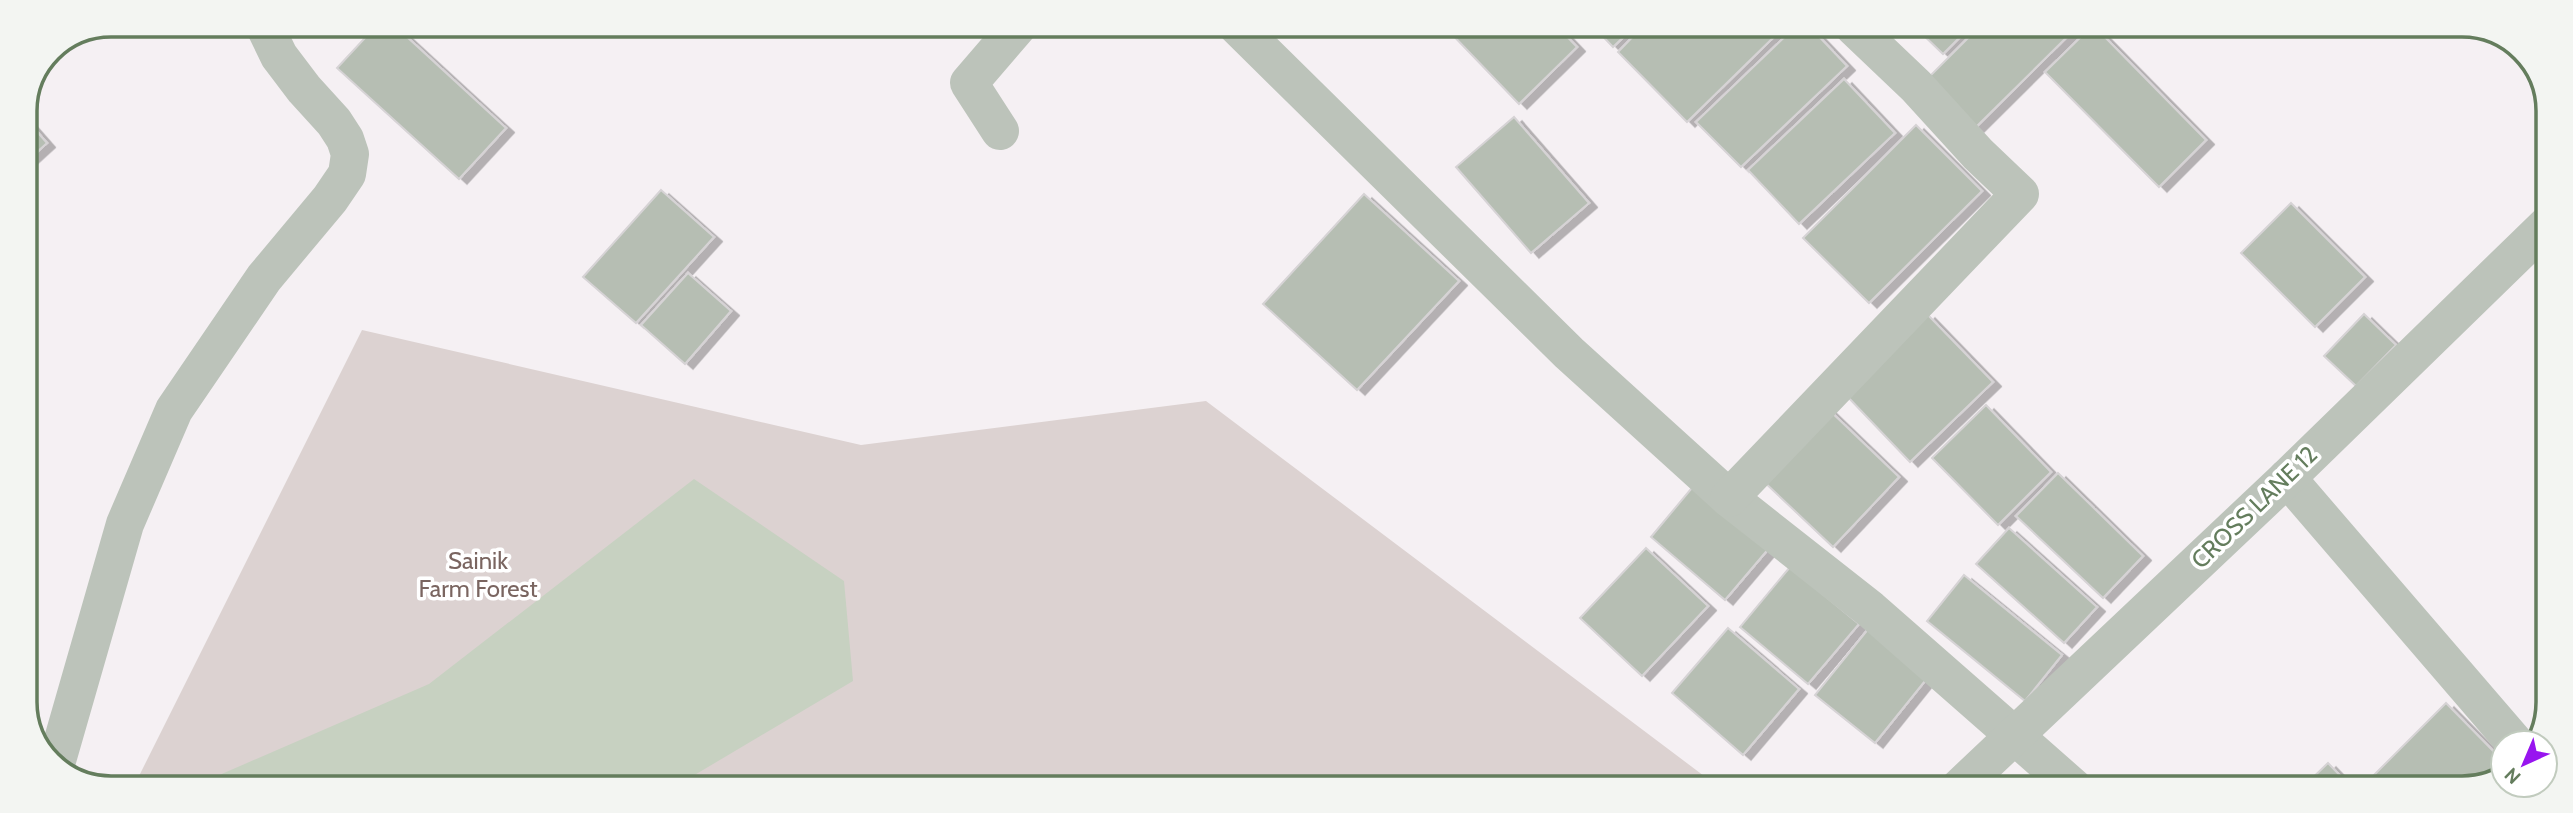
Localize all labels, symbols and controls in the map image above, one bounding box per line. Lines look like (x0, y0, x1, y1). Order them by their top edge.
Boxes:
street label: CROSS LANE 12 (2185, 440, 2323, 574)
park label: Sainik Farm Forest (418, 546, 538, 603)
north arrow (2489, 729, 2559, 799)
text: N (2500, 763, 2525, 789)

